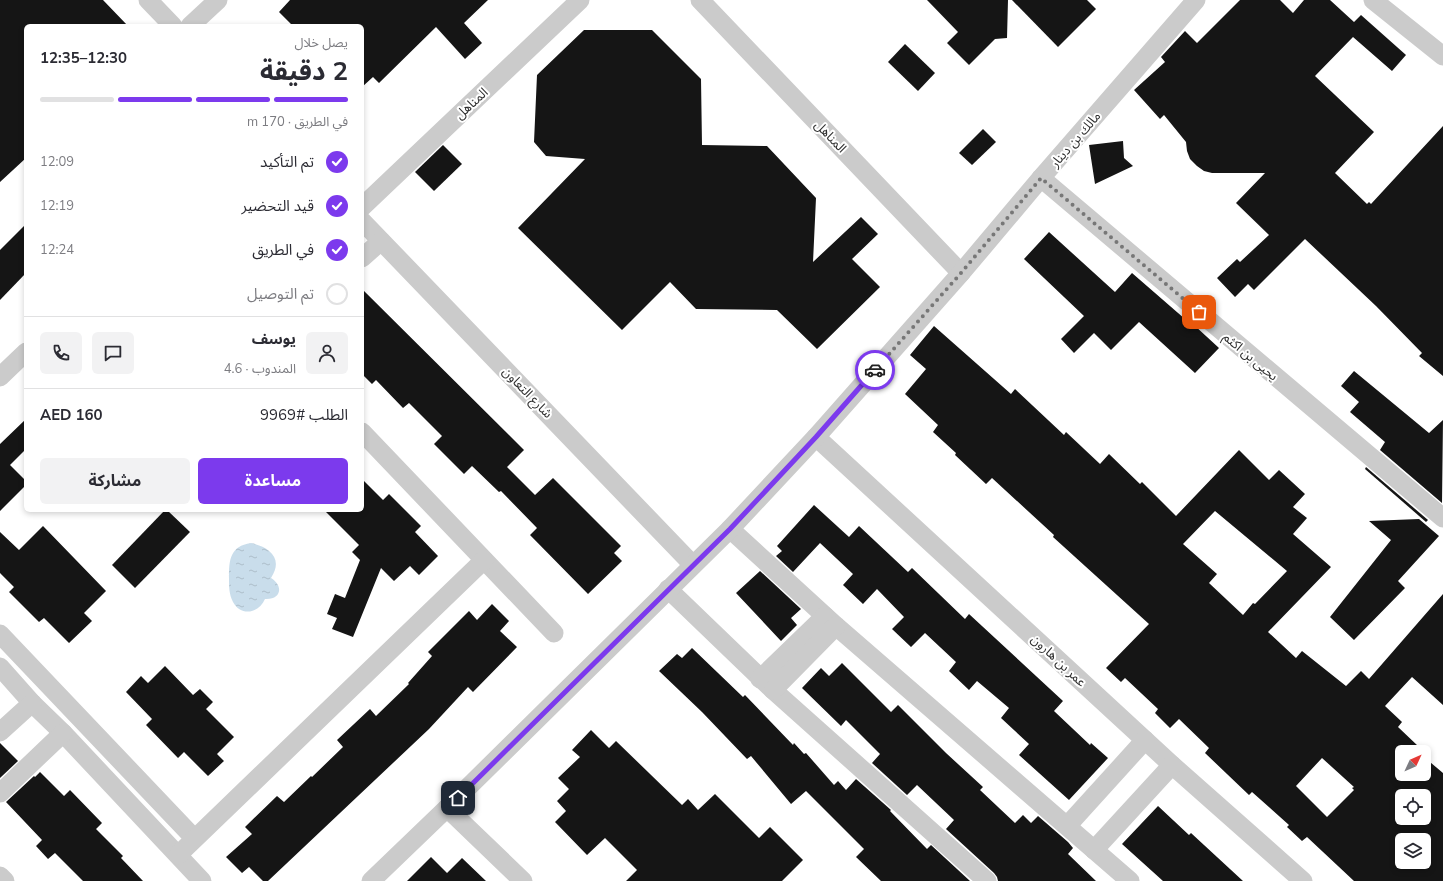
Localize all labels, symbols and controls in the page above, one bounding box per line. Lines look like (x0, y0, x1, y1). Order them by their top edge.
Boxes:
text: يصل خلال (294, 34, 348, 52)
text: 12:30–12:35 (40, 48, 127, 68)
text: 2 دقيقة (260, 54, 348, 89)
street label: المناهل (451, 84, 492, 124)
street label: مالك بن دينار (1046, 108, 1105, 172)
text: في الطريق · 170 m (247, 113, 348, 131)
street label: المناهل (810, 116, 850, 157)
icon: check (326, 151, 348, 173)
text: تم التأكيد (260, 152, 314, 172)
text: 12:09 (40, 153, 74, 171)
icon: check (326, 195, 348, 217)
text: قيد التحضير (241, 196, 314, 216)
text: 12:19 (40, 197, 74, 215)
icon: check (326, 239, 348, 261)
text: في الطريق (252, 240, 314, 260)
text: 12:24 (40, 241, 74, 259)
text: تم التوصيل (247, 284, 314, 304)
pin (1182, 295, 1216, 329)
icon: bag (1188, 301, 1210, 323)
street label: يحيى بن اكثم (1218, 328, 1282, 386)
text: يوسف (252, 329, 296, 349)
button: phone (40, 332, 82, 374)
button: chat (92, 332, 134, 374)
button: person (306, 332, 348, 374)
courier (855, 350, 895, 390)
icon: car (864, 359, 886, 381)
text: المندوب · 4.6 (224, 360, 296, 378)
street label: شارع التعاون (497, 363, 556, 423)
text: AED 160 (40, 405, 103, 425)
text: الطلب #9969 (260, 405, 348, 425)
button: مشاركة (40, 458, 190, 504)
button: مساعدة (198, 458, 348, 504)
street label: عمر بن هارون (1027, 630, 1090, 691)
north arrow (1395, 745, 1431, 781)
map controls (1395, 745, 1431, 869)
pin (441, 781, 475, 815)
icon: home (447, 787, 469, 809)
button: locate (1395, 789, 1431, 825)
button: layers (1395, 833, 1431, 869)

